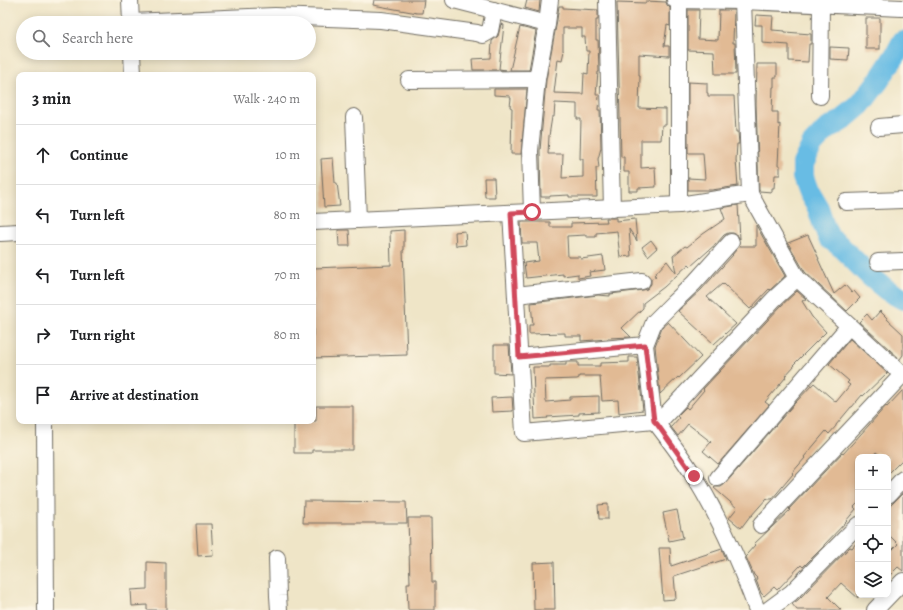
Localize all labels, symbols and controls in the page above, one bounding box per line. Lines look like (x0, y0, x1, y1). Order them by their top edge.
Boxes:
search box (16, 16, 316, 60)
icon: search (30, 27, 52, 49)
text: Search here (62, 28, 133, 48)
text: 3 min (32, 87, 71, 110)
text: Walk · 240 m (233, 90, 300, 107)
icon: ahead (32, 144, 54, 166)
text: Continue (70, 145, 128, 165)
text: 10 m (275, 146, 300, 163)
route start (523, 203, 541, 221)
icon: left (32, 204, 54, 226)
text: Turn left (70, 205, 125, 225)
text: 80 m (273, 206, 300, 223)
icon: left (32, 264, 54, 286)
text: Turn left (70, 265, 125, 285)
text: 70 m (274, 266, 300, 283)
icon: right (32, 324, 54, 346)
text: Turn right (70, 325, 135, 345)
text: 80 m (273, 326, 300, 343)
icon: arrive (32, 384, 54, 406)
text: Arrive at destination (70, 385, 199, 405)
map controls (855, 454, 891, 598)
button: + (855, 454, 891, 490)
route end (685, 467, 703, 485)
button: − (855, 490, 891, 526)
button: locate (855, 526, 891, 562)
button: layers (855, 562, 891, 598)

